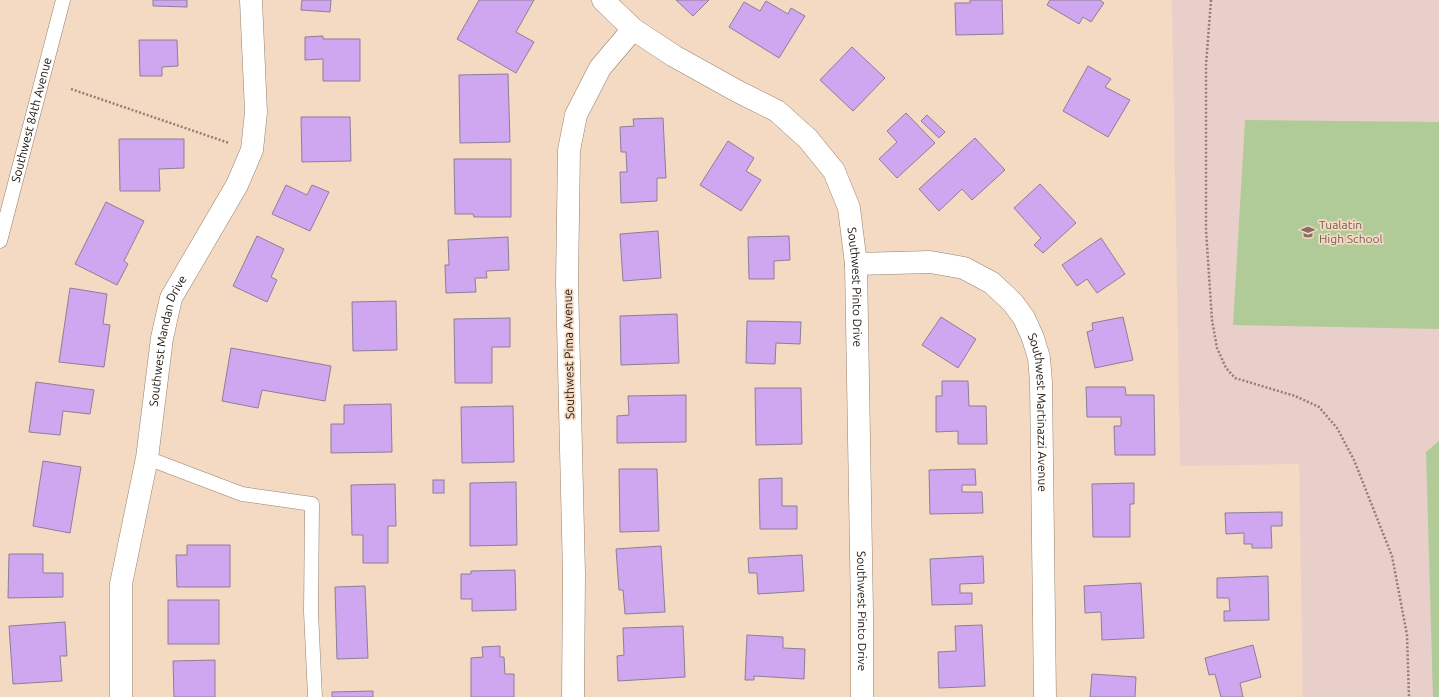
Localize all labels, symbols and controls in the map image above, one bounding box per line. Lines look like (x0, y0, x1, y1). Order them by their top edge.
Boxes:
street label: Southwest 84th Avenue (9, 56, 54, 184)
place label: Tualatin High School (1319, 218, 1383, 245)
school or university icon: Tualatin High School (1300, 224, 1316, 240)
street label: Southwest Pinto Drive (845, 226, 864, 347)
street label: Southwest Mandan Drive (146, 273, 189, 407)
street label: Southwest Pima Avenue (561, 289, 576, 419)
street label: Southwest Martinazzi Avenue (1026, 331, 1049, 492)
street label: Southwest Pinto Drive (855, 551, 869, 671)

